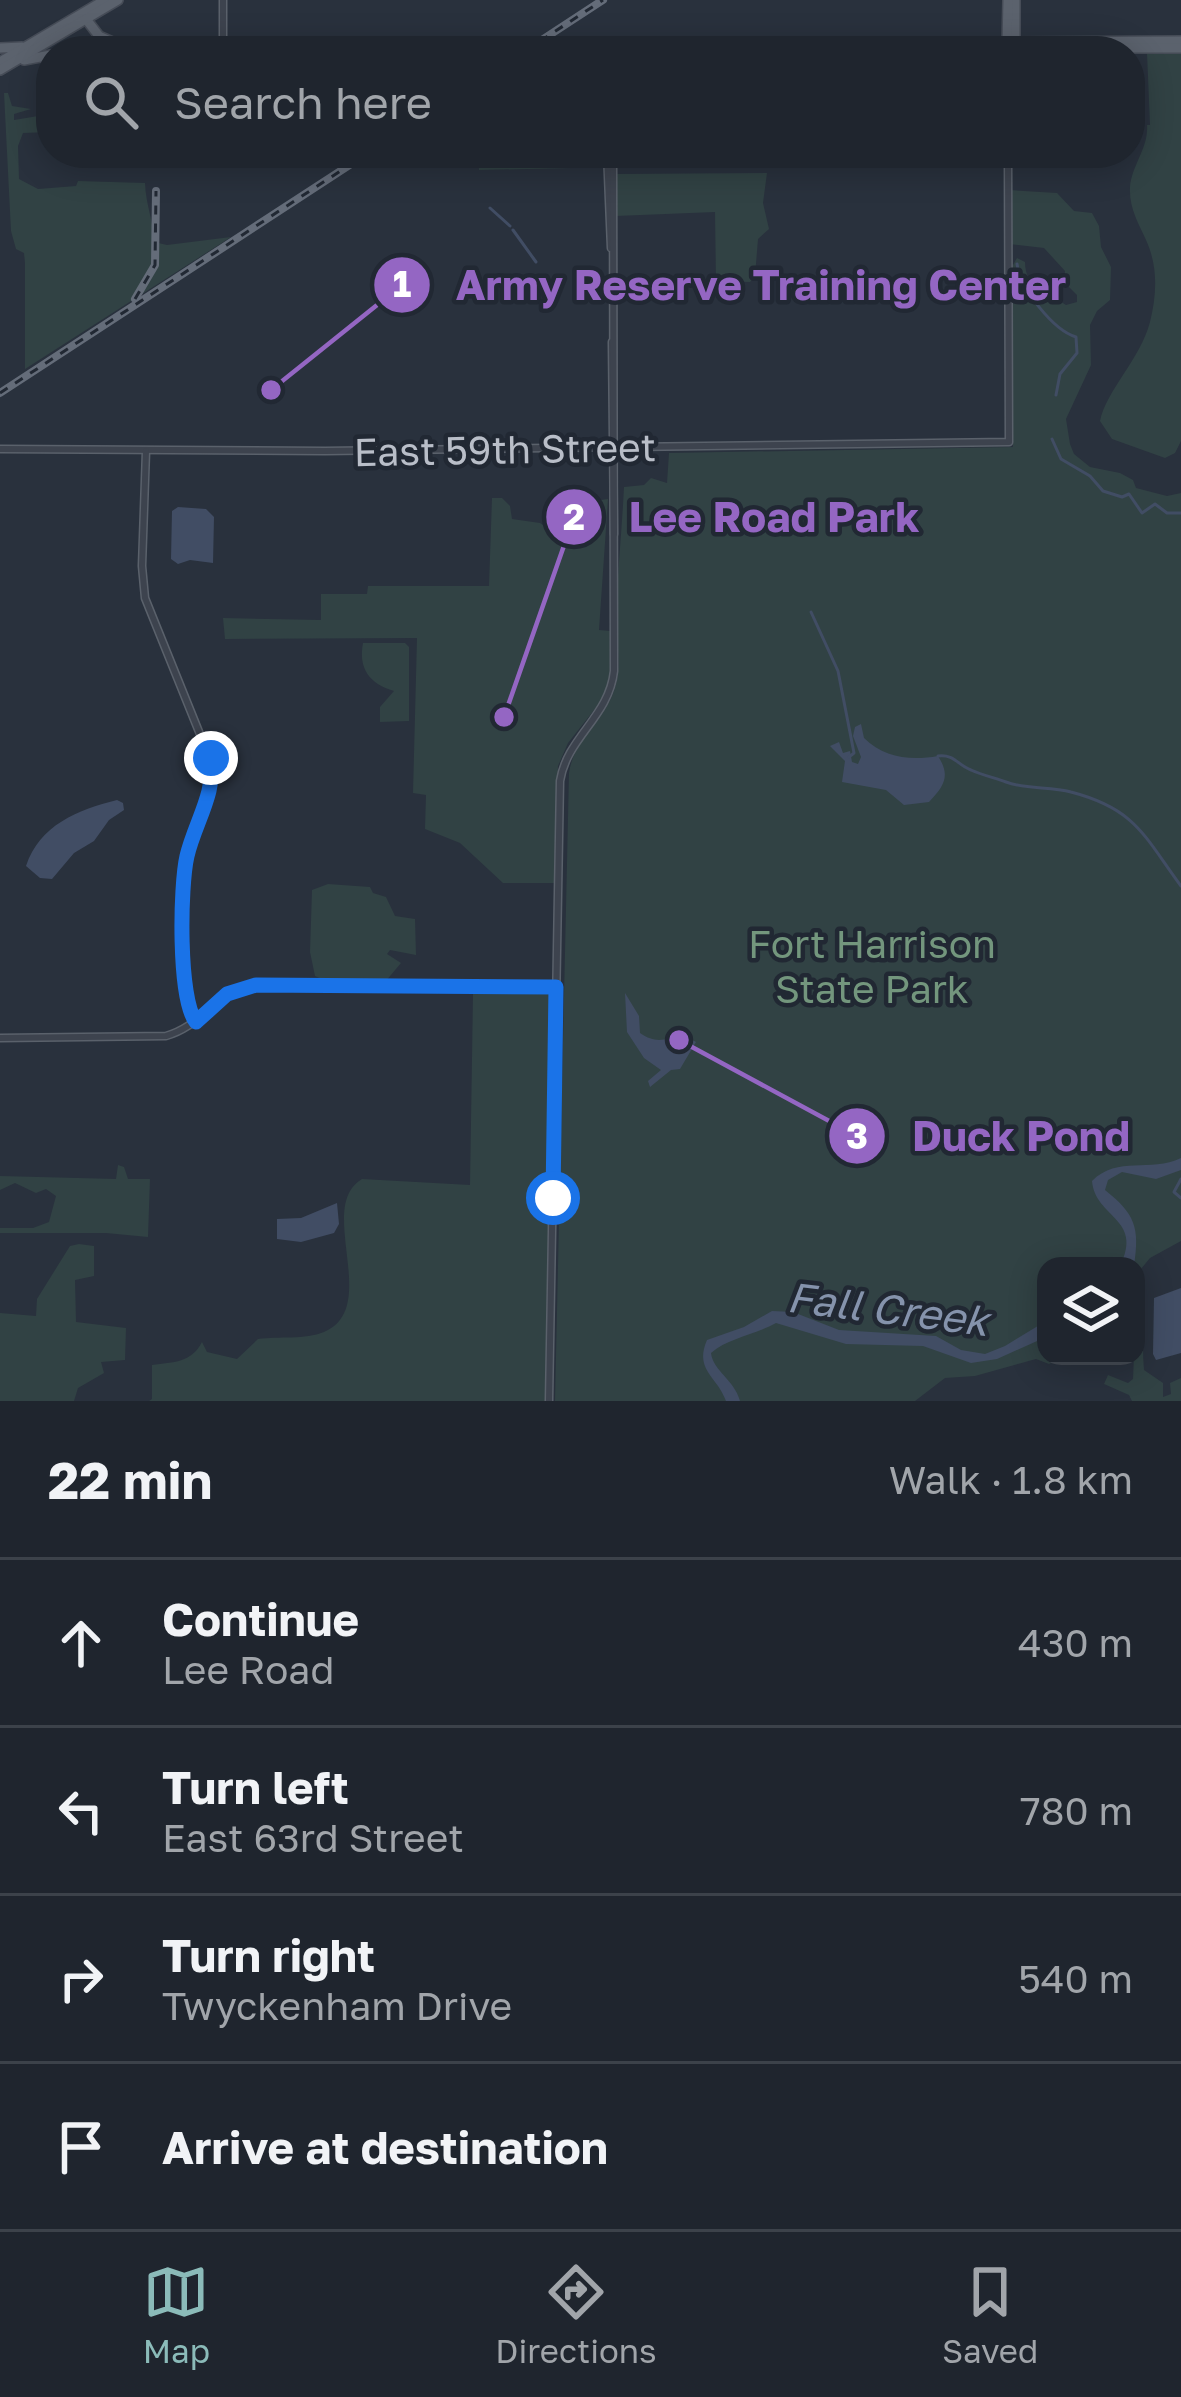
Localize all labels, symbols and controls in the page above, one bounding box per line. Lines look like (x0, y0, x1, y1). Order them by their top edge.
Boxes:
search box (36, 36, 1145, 168)
icon: search (78, 69, 144, 135)
text: Search here (174, 75, 432, 129)
callout: Army Reserve Training Center (372, 246, 1090, 324)
text: Army Reserve Training Center (456, 259, 1066, 309)
text: 1 (393, 262, 411, 305)
street label: East 59th Street (353, 423, 657, 475)
callout: Lee Road Park (544, 478, 943, 556)
text: Lee Road Park (628, 491, 920, 541)
text: 2 (563, 495, 585, 538)
route end (184, 731, 238, 785)
park label: Fort Harrison State Park (748, 920, 996, 1012)
callout: Duck Pond (827, 1097, 1154, 1175)
text: Duck Pond (912, 1110, 1130, 1160)
text: 3 (846, 1114, 868, 1157)
route start (526, 1171, 580, 1225)
map controls (1037, 1257, 1145, 1365)
button: layers (1037, 1257, 1145, 1365)
water label: Fall Creek (785, 1271, 996, 1346)
text: 22 min (48, 1449, 212, 1510)
text: Walk · 1.8 km (889, 1456, 1133, 1503)
text: Continue (162, 1592, 359, 1646)
icon: ahead (48, 1610, 114, 1676)
text: 430 m (1018, 1619, 1133, 1666)
text: Lee Road (162, 1646, 334, 1693)
text: Turn left (162, 1760, 349, 1814)
icon: left (48, 1778, 114, 1844)
text: 780 m (1020, 1787, 1133, 1834)
text: East 63rd Street (162, 1814, 464, 1861)
text: Turn right (162, 1928, 375, 1982)
icon: right (48, 1946, 114, 2012)
text: 540 m (1018, 1955, 1133, 2002)
text: Twyckenham Drive (162, 1982, 512, 2029)
icon: arrive (48, 2114, 114, 2180)
text: Arrive at destination (162, 2120, 608, 2174)
tab: Map (143, 2259, 210, 2370)
tab: Directions (495, 2259, 657, 2370)
tab: Saved (942, 2259, 1038, 2370)

